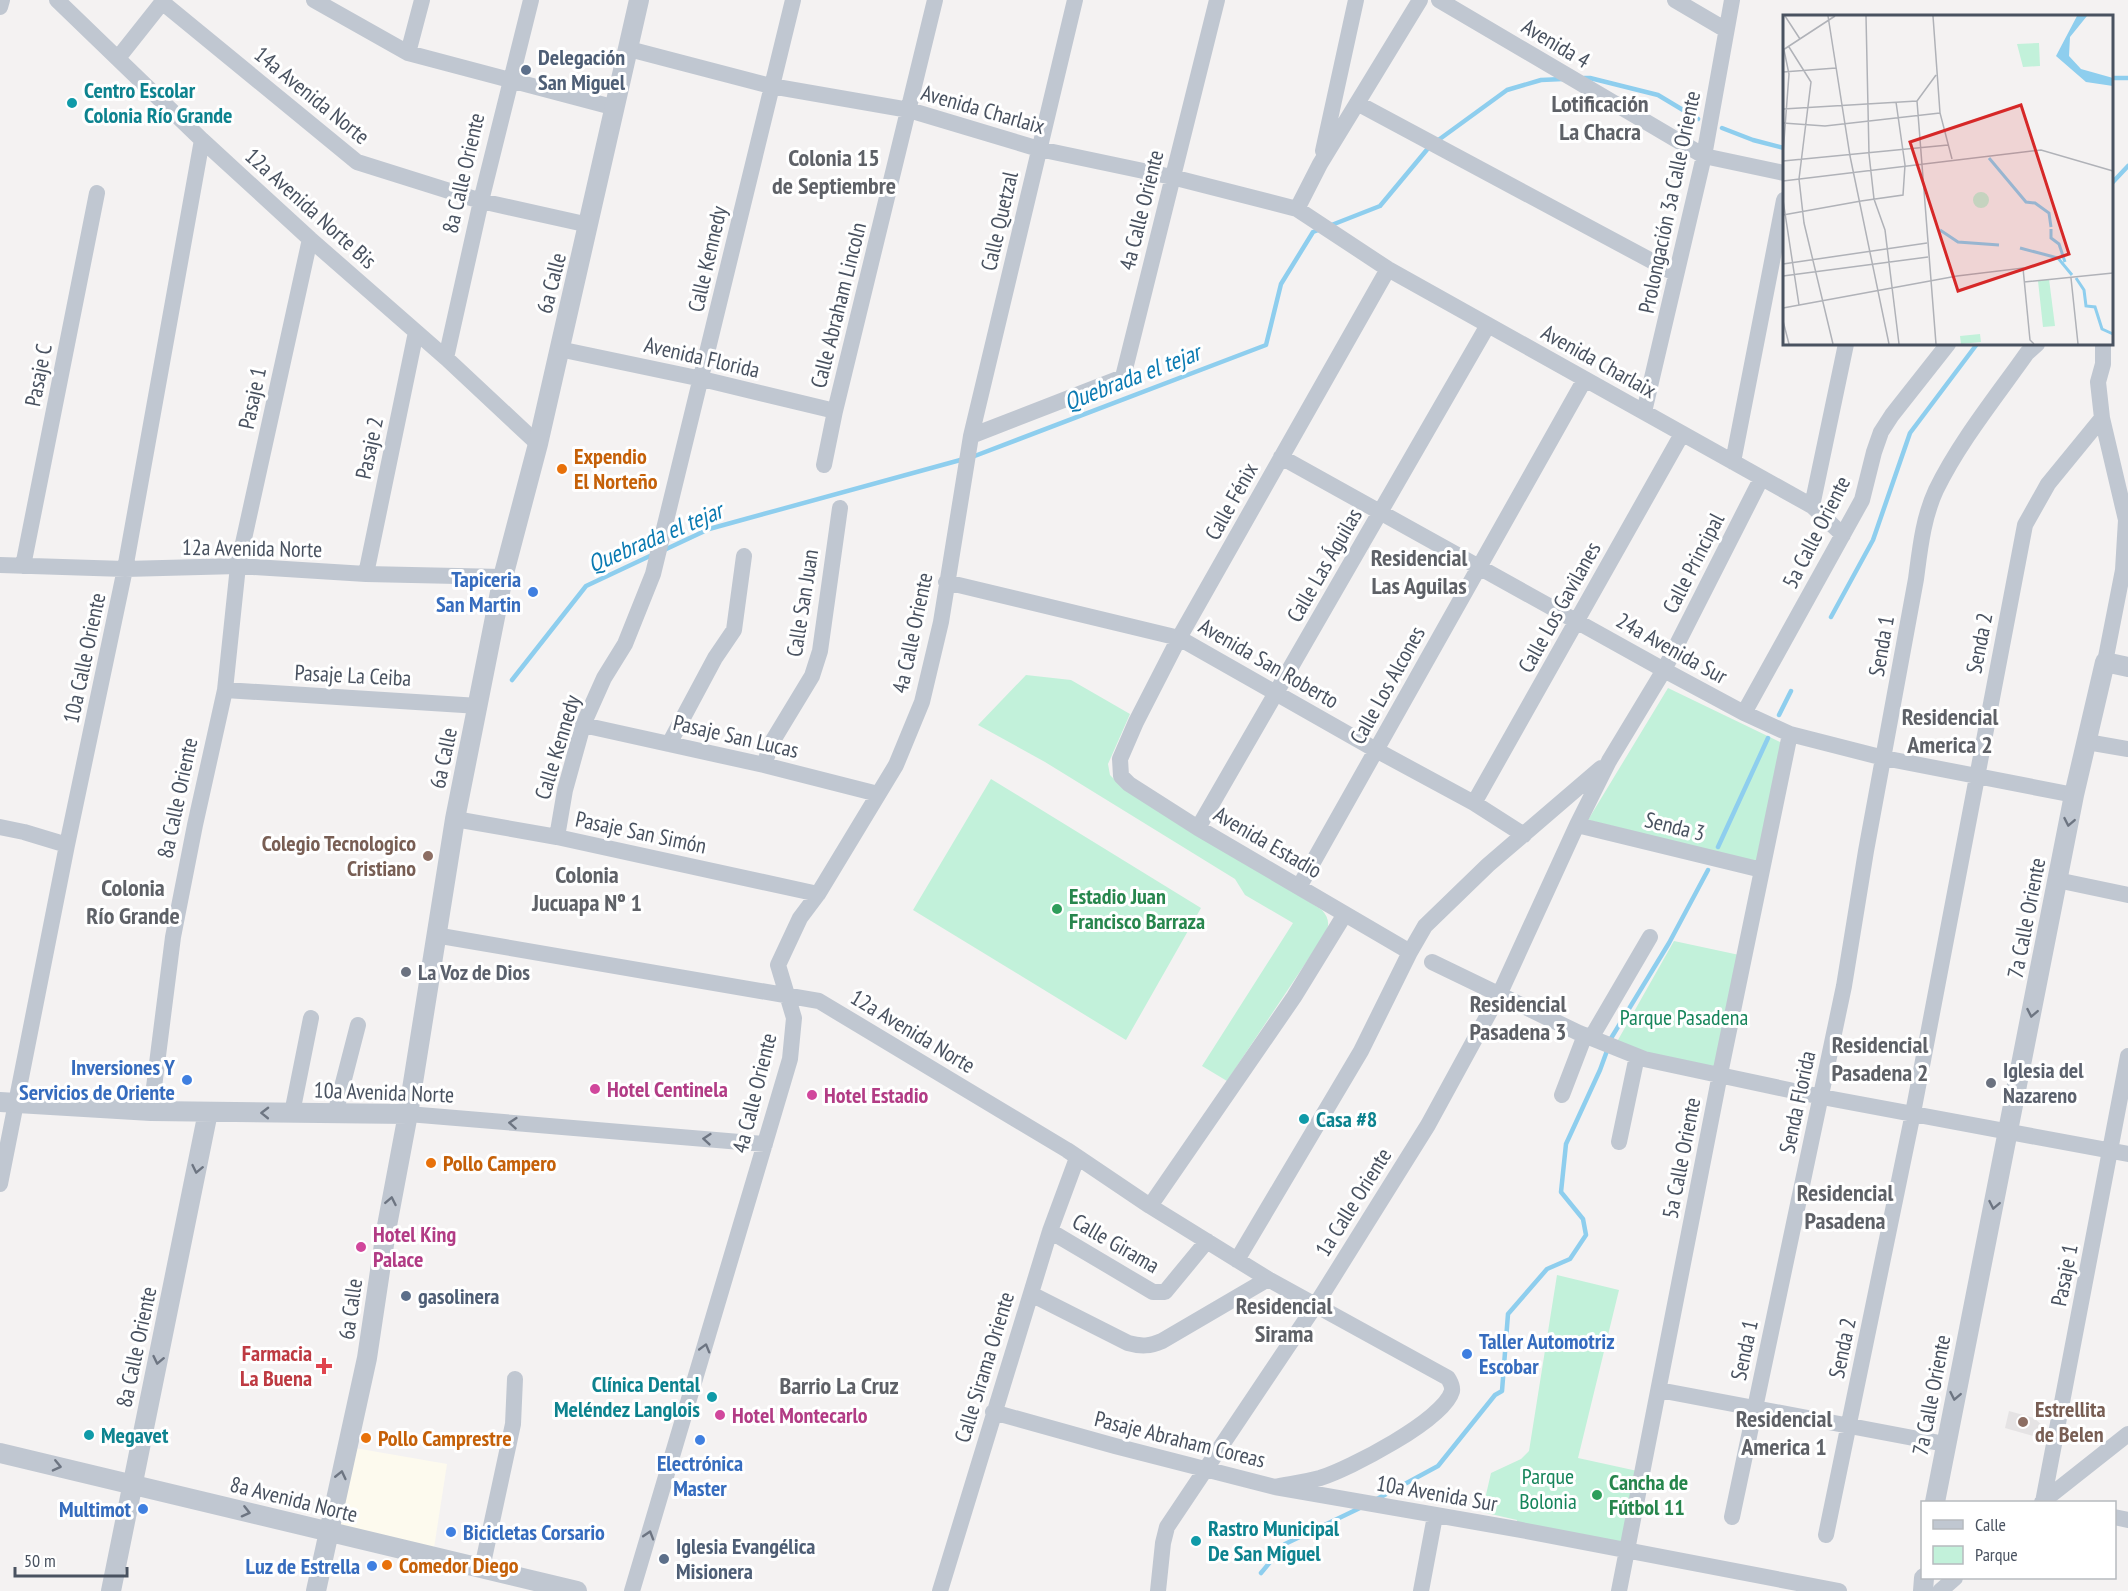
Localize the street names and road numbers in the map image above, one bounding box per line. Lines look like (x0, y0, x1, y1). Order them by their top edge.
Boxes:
street label: Avenida 4 (1517, 12, 1595, 74)
street label: 14a Avenida Norte (249, 40, 375, 150)
street label: Avenida Charlaix (918, 78, 1048, 140)
street label: Prolongación 3a Calle Oriente (1632, 88, 1706, 316)
street label: 8a Calle Oriente (436, 110, 490, 236)
street label: 12a Avenida Norte Bis (239, 142, 383, 274)
street label: 4a Calle Oriente (1113, 147, 1169, 273)
street label: Calle Quetzal (974, 168, 1024, 273)
street label: Calle Kennedy (681, 203, 733, 315)
street label: Calle Abraham Lincoln (804, 219, 872, 391)
street label: 6a Calle (530, 250, 572, 316)
street label: Avenida Charlaix (1537, 318, 1661, 404)
street label: Avenida Florida (642, 330, 762, 384)
street label: Pasaje C (18, 341, 58, 409)
street label: Pasaje 1 (232, 364, 272, 432)
street label: Pasaje 2 (349, 414, 389, 482)
street label: Calle Fénix (1198, 457, 1264, 545)
street label: 5a Calle Oriente (1776, 471, 1856, 593)
street label: Calle Las Águilas (1280, 503, 1368, 627)
street label: Calle Principal (1656, 508, 1730, 618)
street label: 12a Avenida Norte (182, 533, 322, 563)
street label: Calle Los Gavilanes (1512, 537, 1606, 677)
street label: Calle San Juan (780, 547, 824, 659)
street label: 4a Calle Oriente (886, 570, 938, 696)
street label: 10a Calle Oriente (57, 590, 111, 726)
street label: 24a Avenida Sur (1612, 606, 1732, 690)
street label: Senda 2 (1959, 610, 1999, 676)
street label: Avenida San Roberto (1194, 612, 1344, 714)
street label: Senda 1 (1862, 614, 1900, 678)
street label: Calle Los Alcones (1343, 621, 1431, 749)
street label: Pasaje La Ceiba (294, 658, 412, 692)
street label: Calle Kennedy (528, 691, 586, 803)
street label: Pasaje San Lucas (671, 708, 801, 764)
street label: 6a Calle (423, 725, 463, 791)
street label: 8a Calle Oriente (151, 735, 203, 861)
street label: Avenida Estadio (1209, 800, 1327, 884)
street label: Pasaje San Simón (573, 804, 709, 860)
street label: Senda 3 (1642, 805, 1708, 847)
street label: 7a Calle Oriente (2001, 855, 2051, 981)
street label: 12a Avenida Norte (846, 983, 980, 1079)
street label: 4a Calle Oriente (726, 1030, 782, 1156)
street label: Senda Florida (1772, 1048, 1822, 1156)
street label: 10a Avenida Norte (313, 1076, 455, 1108)
street label: 5a Calle Oriente (1656, 1095, 1706, 1221)
street label: 1a Calle Oriente (1309, 1143, 1397, 1261)
street label: Calle Girama (1067, 1207, 1165, 1279)
street label: Pasaje 1 (2044, 1242, 2084, 1308)
street label: 6a Calle (332, 1277, 368, 1341)
street label: 8a Calle Oriente (110, 1284, 162, 1410)
street label: Calle Sirama Oriente (948, 1288, 1020, 1446)
street label: Senda 2 (1822, 1315, 1862, 1381)
street label: Senda 1 (1724, 1317, 1764, 1383)
street label: 7a Calle Oriente (1906, 1332, 1956, 1458)
street label: Pasaje Abraham Coreas (1092, 1404, 1268, 1474)
street label: 10a Avenida Sur (1374, 1469, 1500, 1517)
street label: 8a Avenida Norte (227, 1470, 361, 1528)

